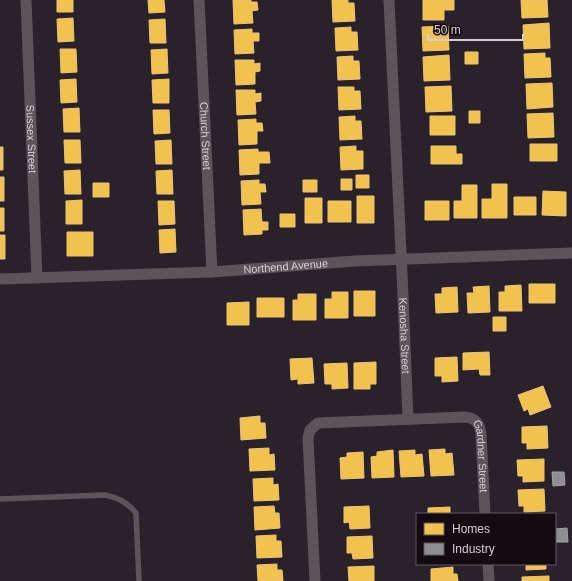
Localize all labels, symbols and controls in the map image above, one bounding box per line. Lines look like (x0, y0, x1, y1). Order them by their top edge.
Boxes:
scale bar (428, 16, 523, 42)
text: 50 m (434, 23, 461, 37)
street label: Church Street (198, 102, 213, 170)
street label: Sussex Street (24, 104, 39, 173)
street label: Northend Avenue (243, 257, 328, 276)
street label: Kenosha Street (397, 297, 412, 374)
street label: Gardner Street (471, 417, 490, 493)
legend (416, 513, 556, 565)
text: Homes (452, 522, 490, 536)
text: Industry (452, 542, 495, 556)

